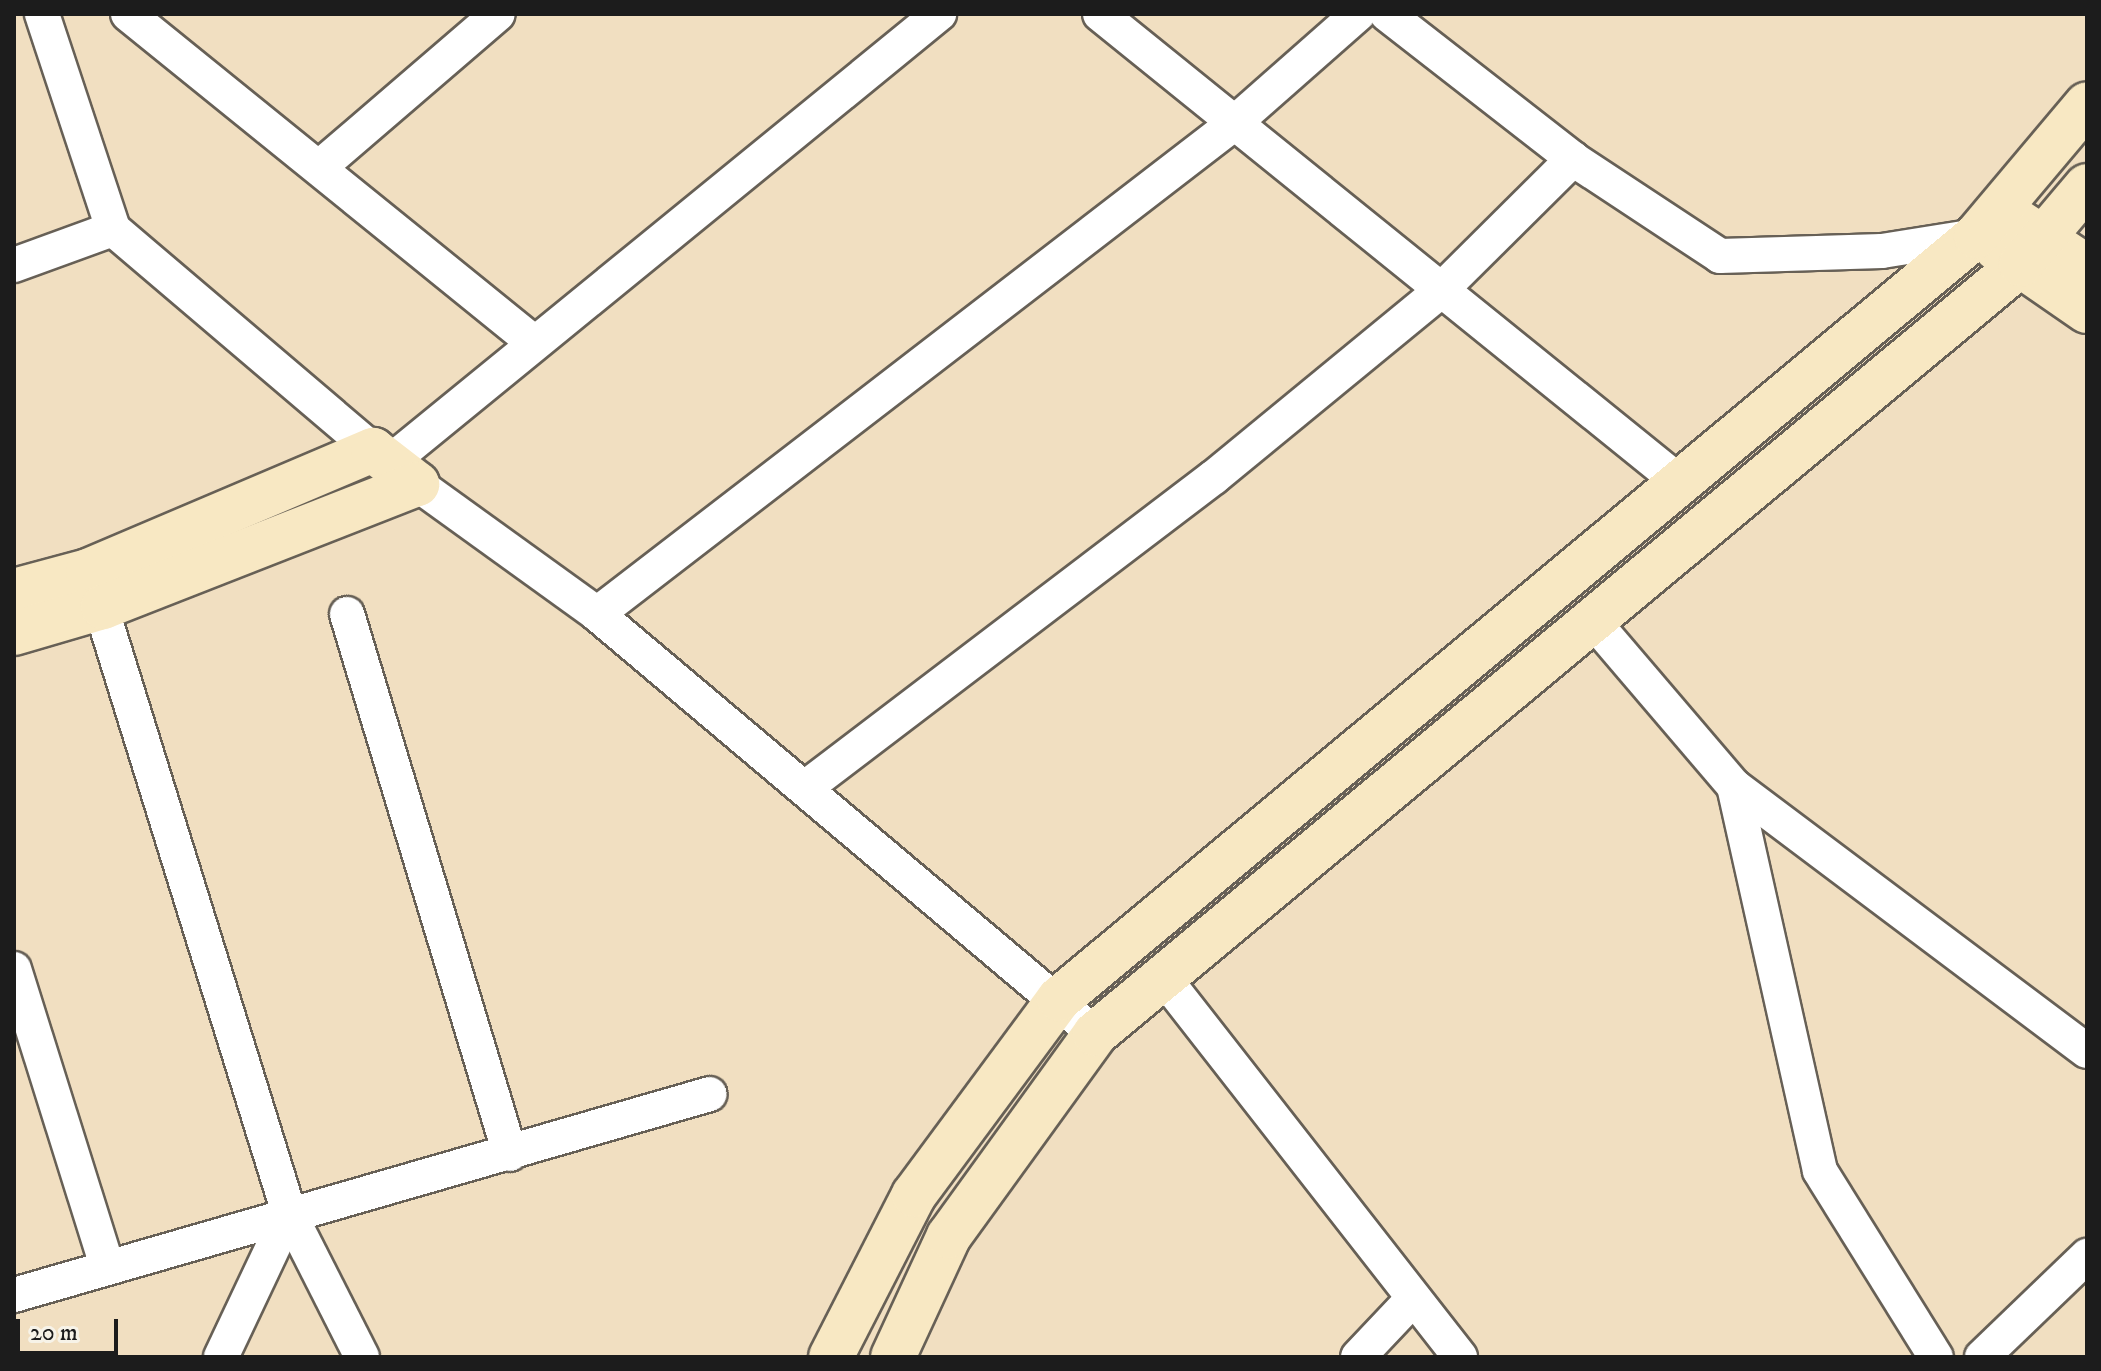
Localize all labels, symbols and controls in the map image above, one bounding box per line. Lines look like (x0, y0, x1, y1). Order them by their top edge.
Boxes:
scale bar (20, 1303, 122, 1353)
text: 20 m (30, 1318, 78, 1348)

